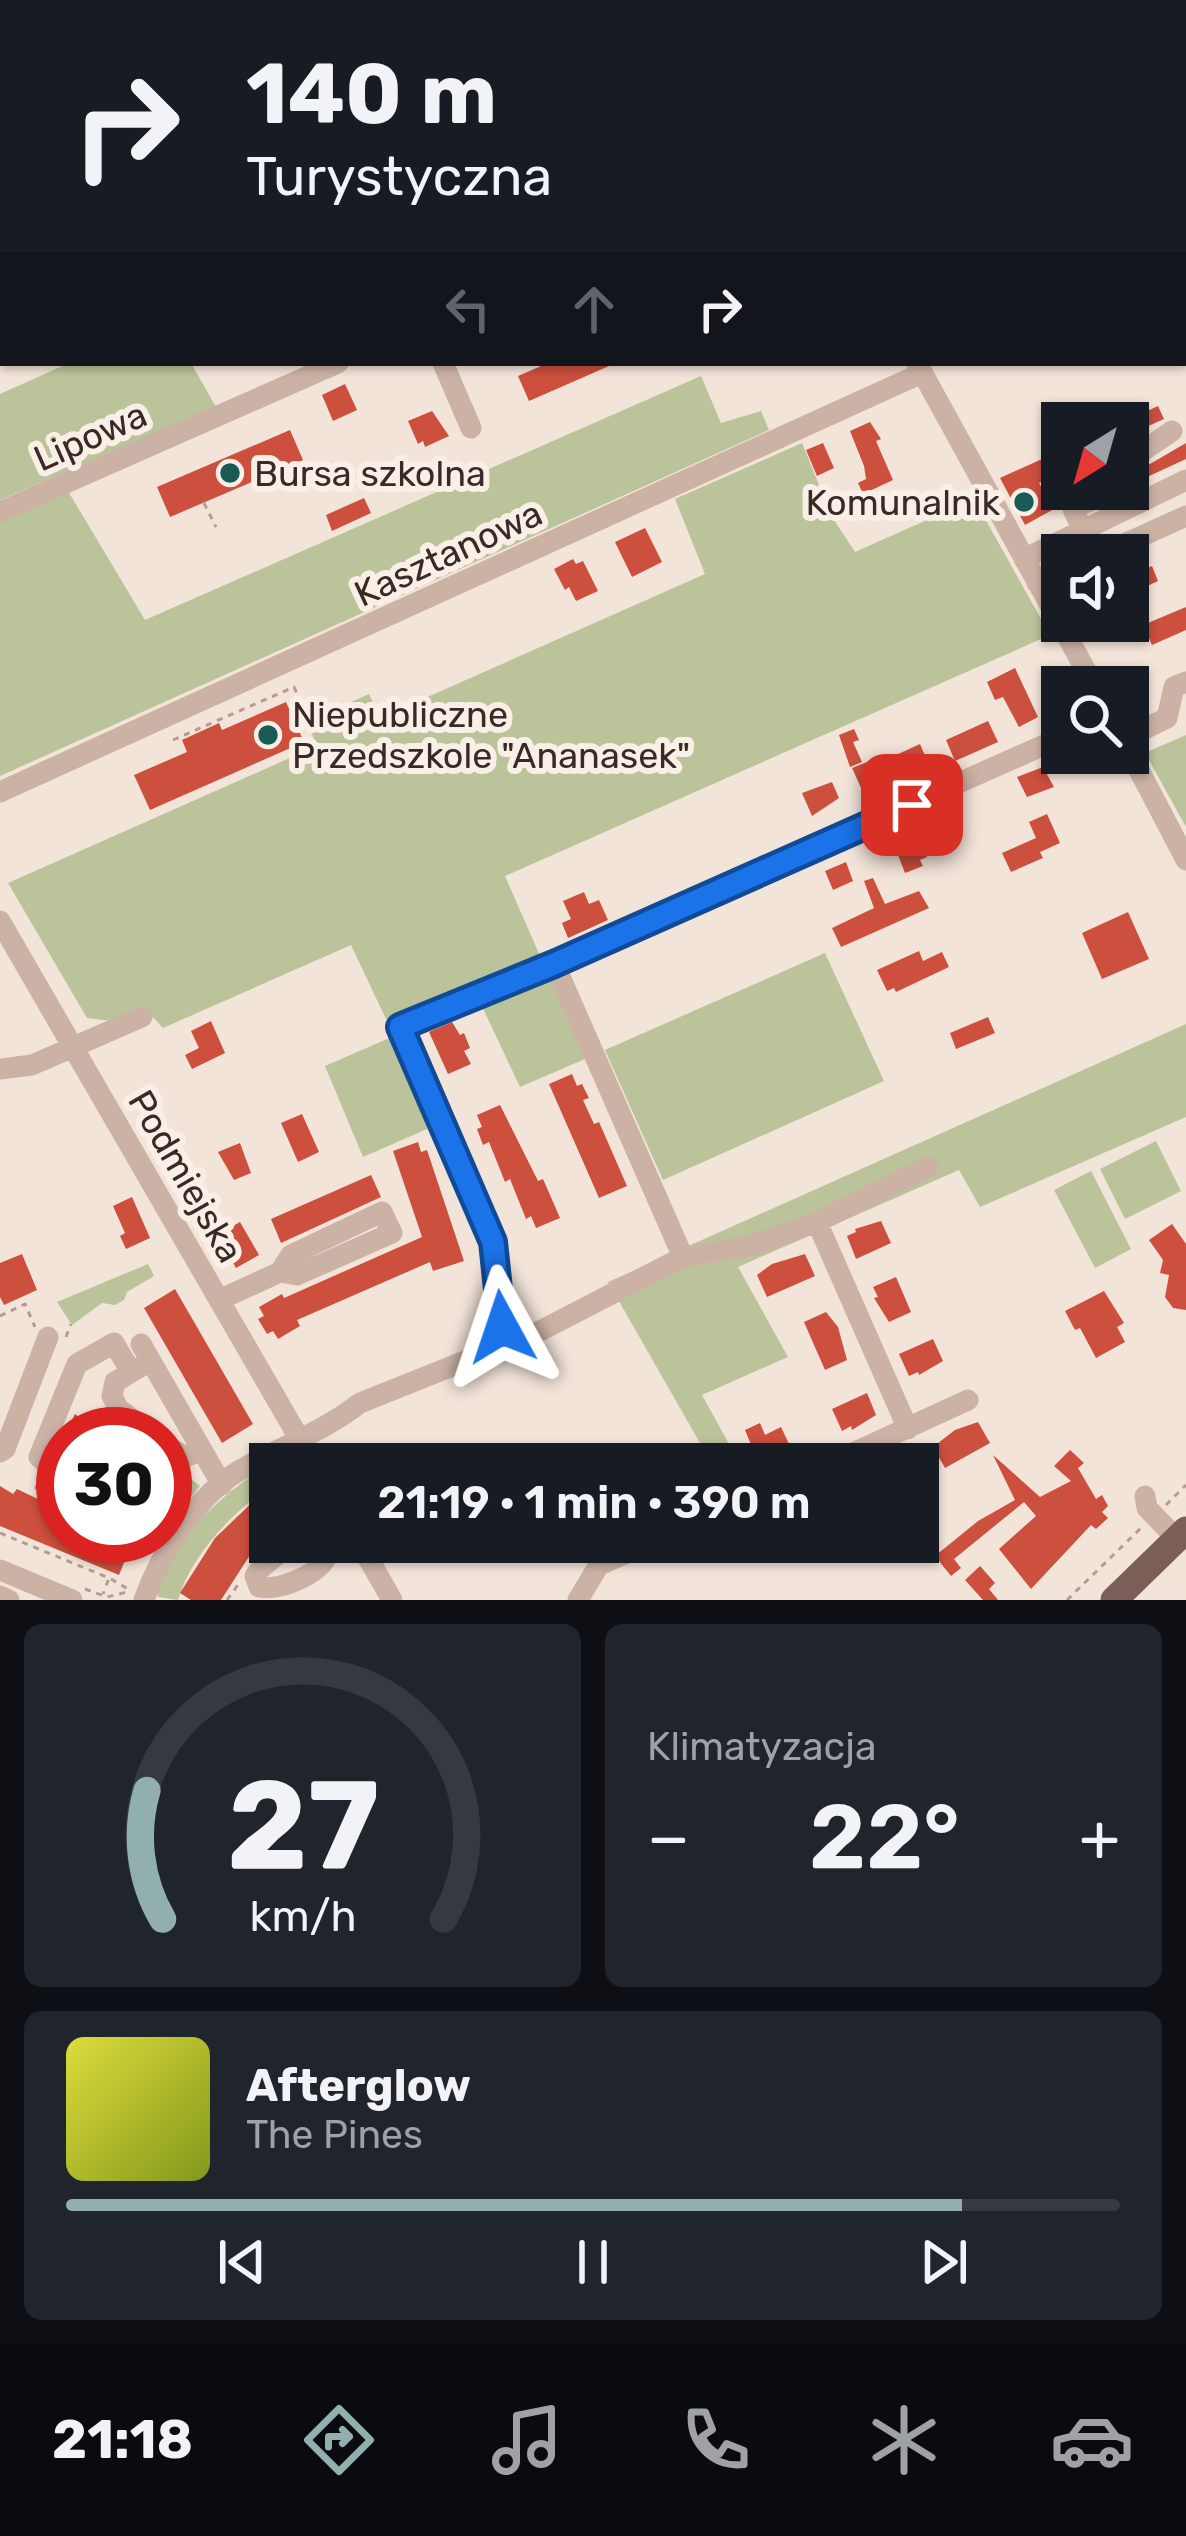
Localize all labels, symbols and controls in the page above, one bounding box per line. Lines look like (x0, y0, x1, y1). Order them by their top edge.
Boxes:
text: 140 m (246, 44, 497, 144)
icon: right (48, 48, 204, 204)
text: Turystyczna (246, 145, 552, 209)
icon: left (435, 276, 501, 342)
icon: ahead (561, 276, 627, 342)
icon: right (687, 276, 753, 342)
street label: Lipowa (27, 393, 153, 480)
north arrow (1041, 402, 1149, 510)
map controls (1041, 402, 1149, 774)
place label: Bursa szkolna (254, 452, 486, 495)
marker: Bursa szkolna (217, 460, 243, 486)
place label: Komunalnik (806, 481, 1000, 524)
marker: Komunalnik (1011, 489, 1037, 515)
street label: Kasztanowa (348, 491, 549, 616)
button: sound (1041, 534, 1149, 642)
button: search (1041, 666, 1149, 774)
place label: Niepubliczne Przedszkole "Ananasek" (292, 693, 690, 777)
marker: Niepubliczne Przedszkole "Ananasek" (255, 722, 281, 748)
pin (861, 754, 963, 856)
icon: arrive (879, 772, 945, 838)
street label: Podmiejska (119, 1083, 252, 1270)
position arrow (439, 1264, 565, 1390)
speed limit sign: 30 (36, 1407, 192, 1563)
text: 21:19 · 1 min · 390 m (377, 1476, 811, 1529)
text: Klimatyzacja (647, 1724, 876, 1770)
text: 27 (226, 1751, 379, 1899)
text: 22° (809, 1784, 960, 1891)
text: − (647, 1798, 690, 1877)
text: + (1079, 1798, 1120, 1877)
text: km/h (249, 1890, 356, 1941)
text: Afterglow (246, 2059, 471, 2112)
text: The Pines (246, 2112, 423, 2158)
icon: previous (209, 2229, 275, 2295)
icon: pause (560, 2229, 626, 2295)
icon: next (911, 2229, 977, 2295)
icon: directions (297, 2398, 381, 2482)
icon: music (485, 2398, 569, 2482)
icon: phone (674, 2398, 758, 2482)
icon: climate (862, 2398, 946, 2482)
icon: car (1050, 2398, 1134, 2482)
text: 21:18 (52, 2408, 193, 2472)

